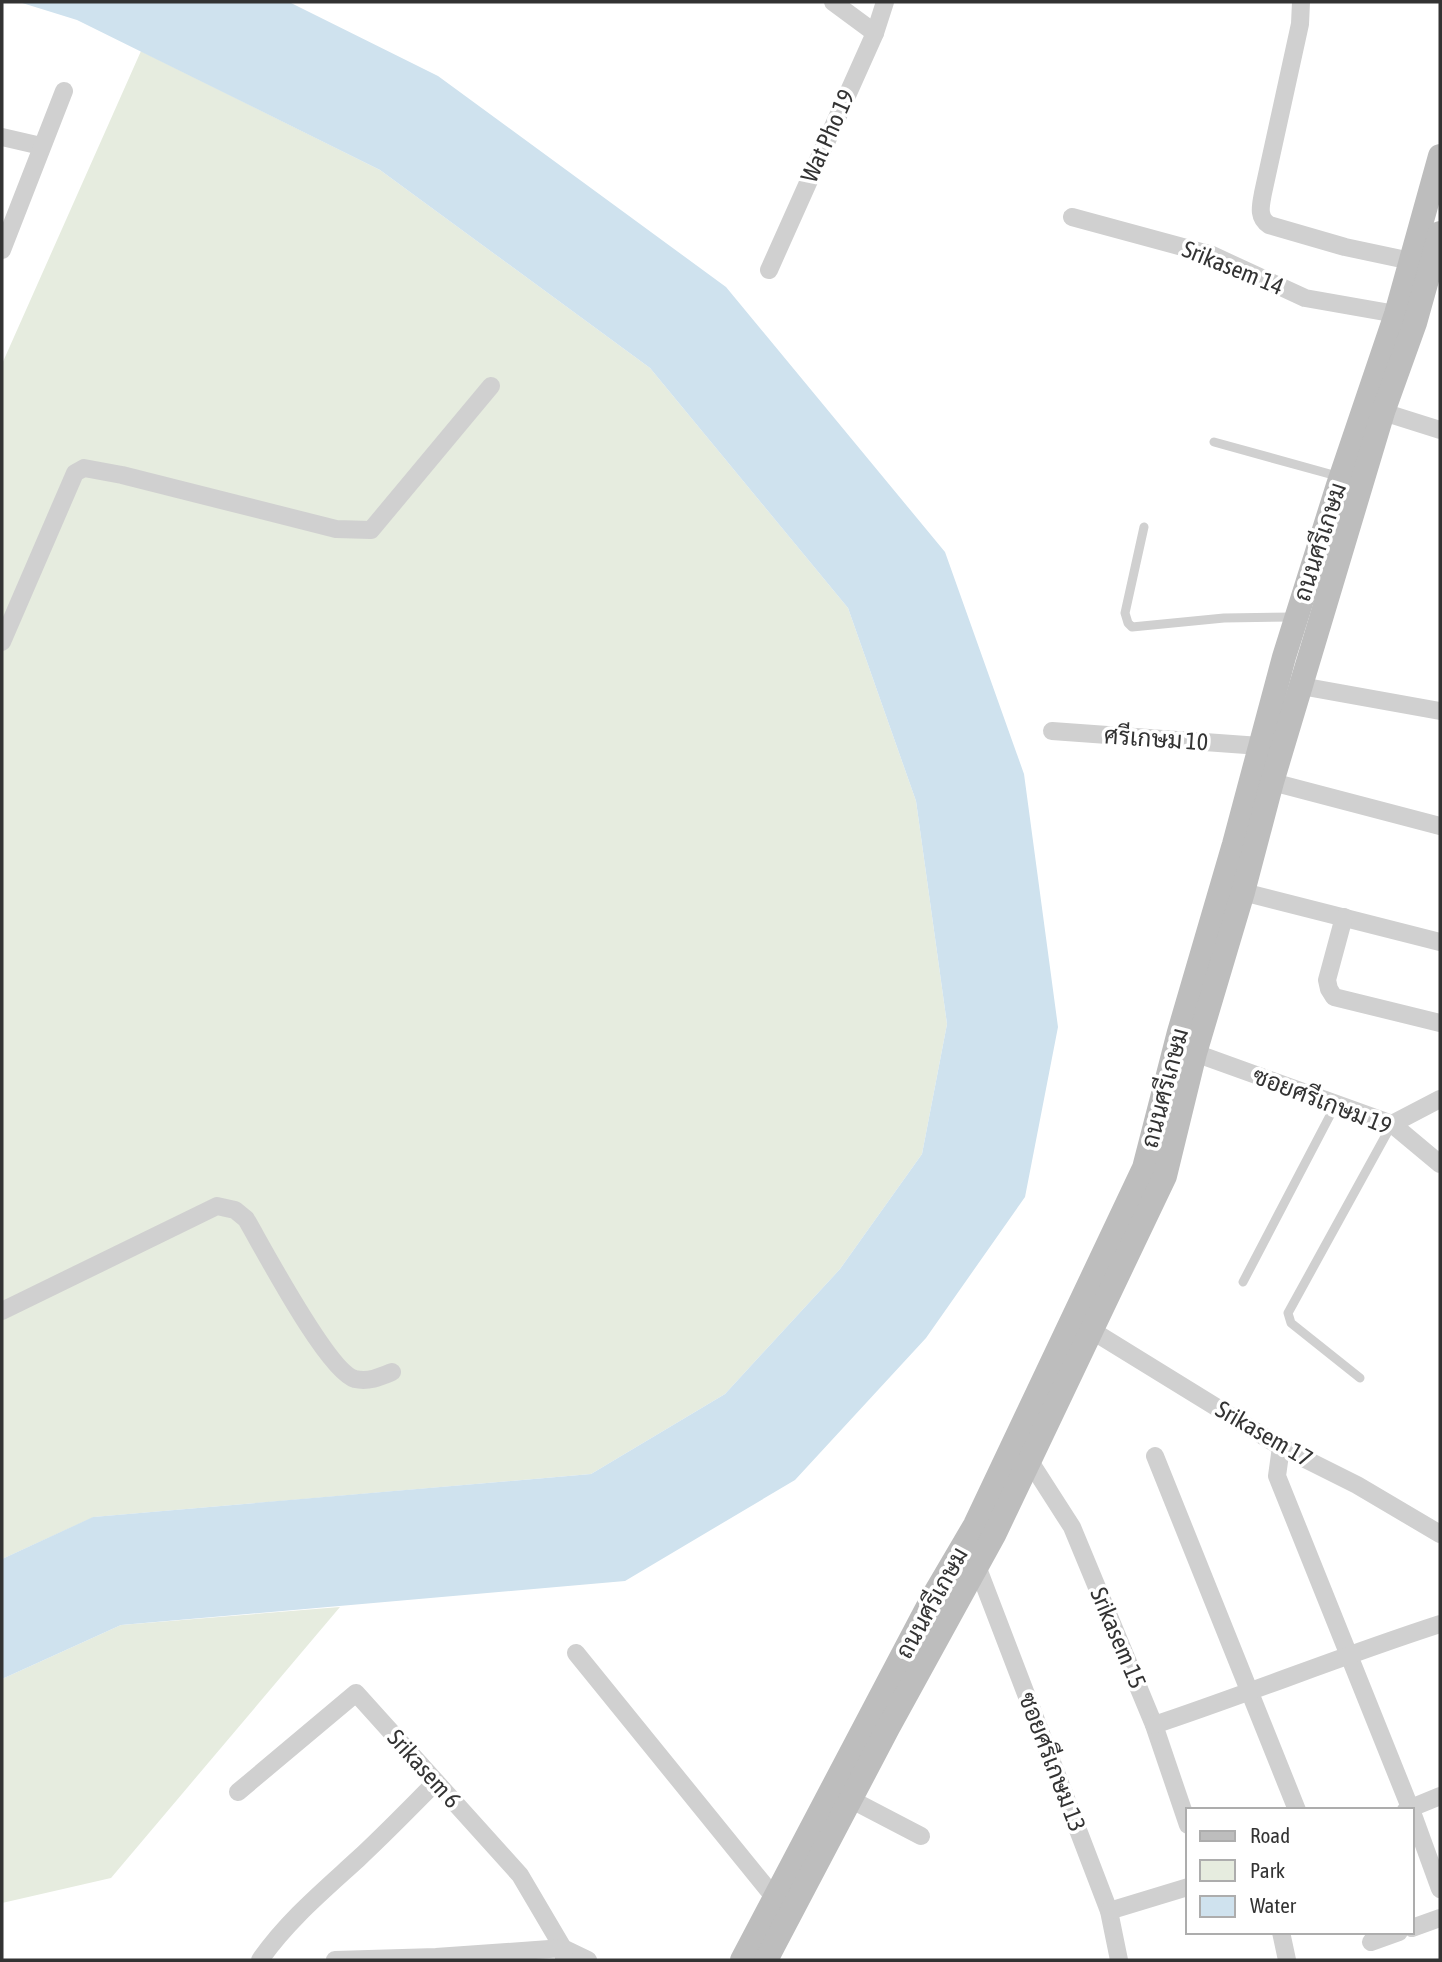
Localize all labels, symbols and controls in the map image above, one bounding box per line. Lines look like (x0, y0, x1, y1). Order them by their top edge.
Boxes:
street label: Wat Pho 19 (795, 85, 860, 186)
street label: Srikasem 14 (1179, 235, 1288, 300)
street label: ถนนศรีเกษม (1287, 479, 1351, 604)
street label: ศรีเกษม 10 (1103, 720, 1209, 756)
street label: ถนนศรีเกษม (1135, 1025, 1193, 1151)
street label: ซอยศรีเกษม 19 (1249, 1061, 1396, 1139)
street label: Srikasem 17 (1211, 1395, 1317, 1472)
street label: ถนนศรีเกษม (889, 1542, 973, 1663)
street label: Srikasem 15 (1085, 1583, 1152, 1692)
street label: ซอยศรีเกษม 13 (1014, 1688, 1092, 1835)
street label: Srikasem 6 (382, 1724, 466, 1813)
legend (1186, 1808, 1414, 1934)
text: Road (1250, 1823, 1290, 1847)
text: Park (1250, 1858, 1285, 1882)
text: Water (1250, 1893, 1297, 1917)

